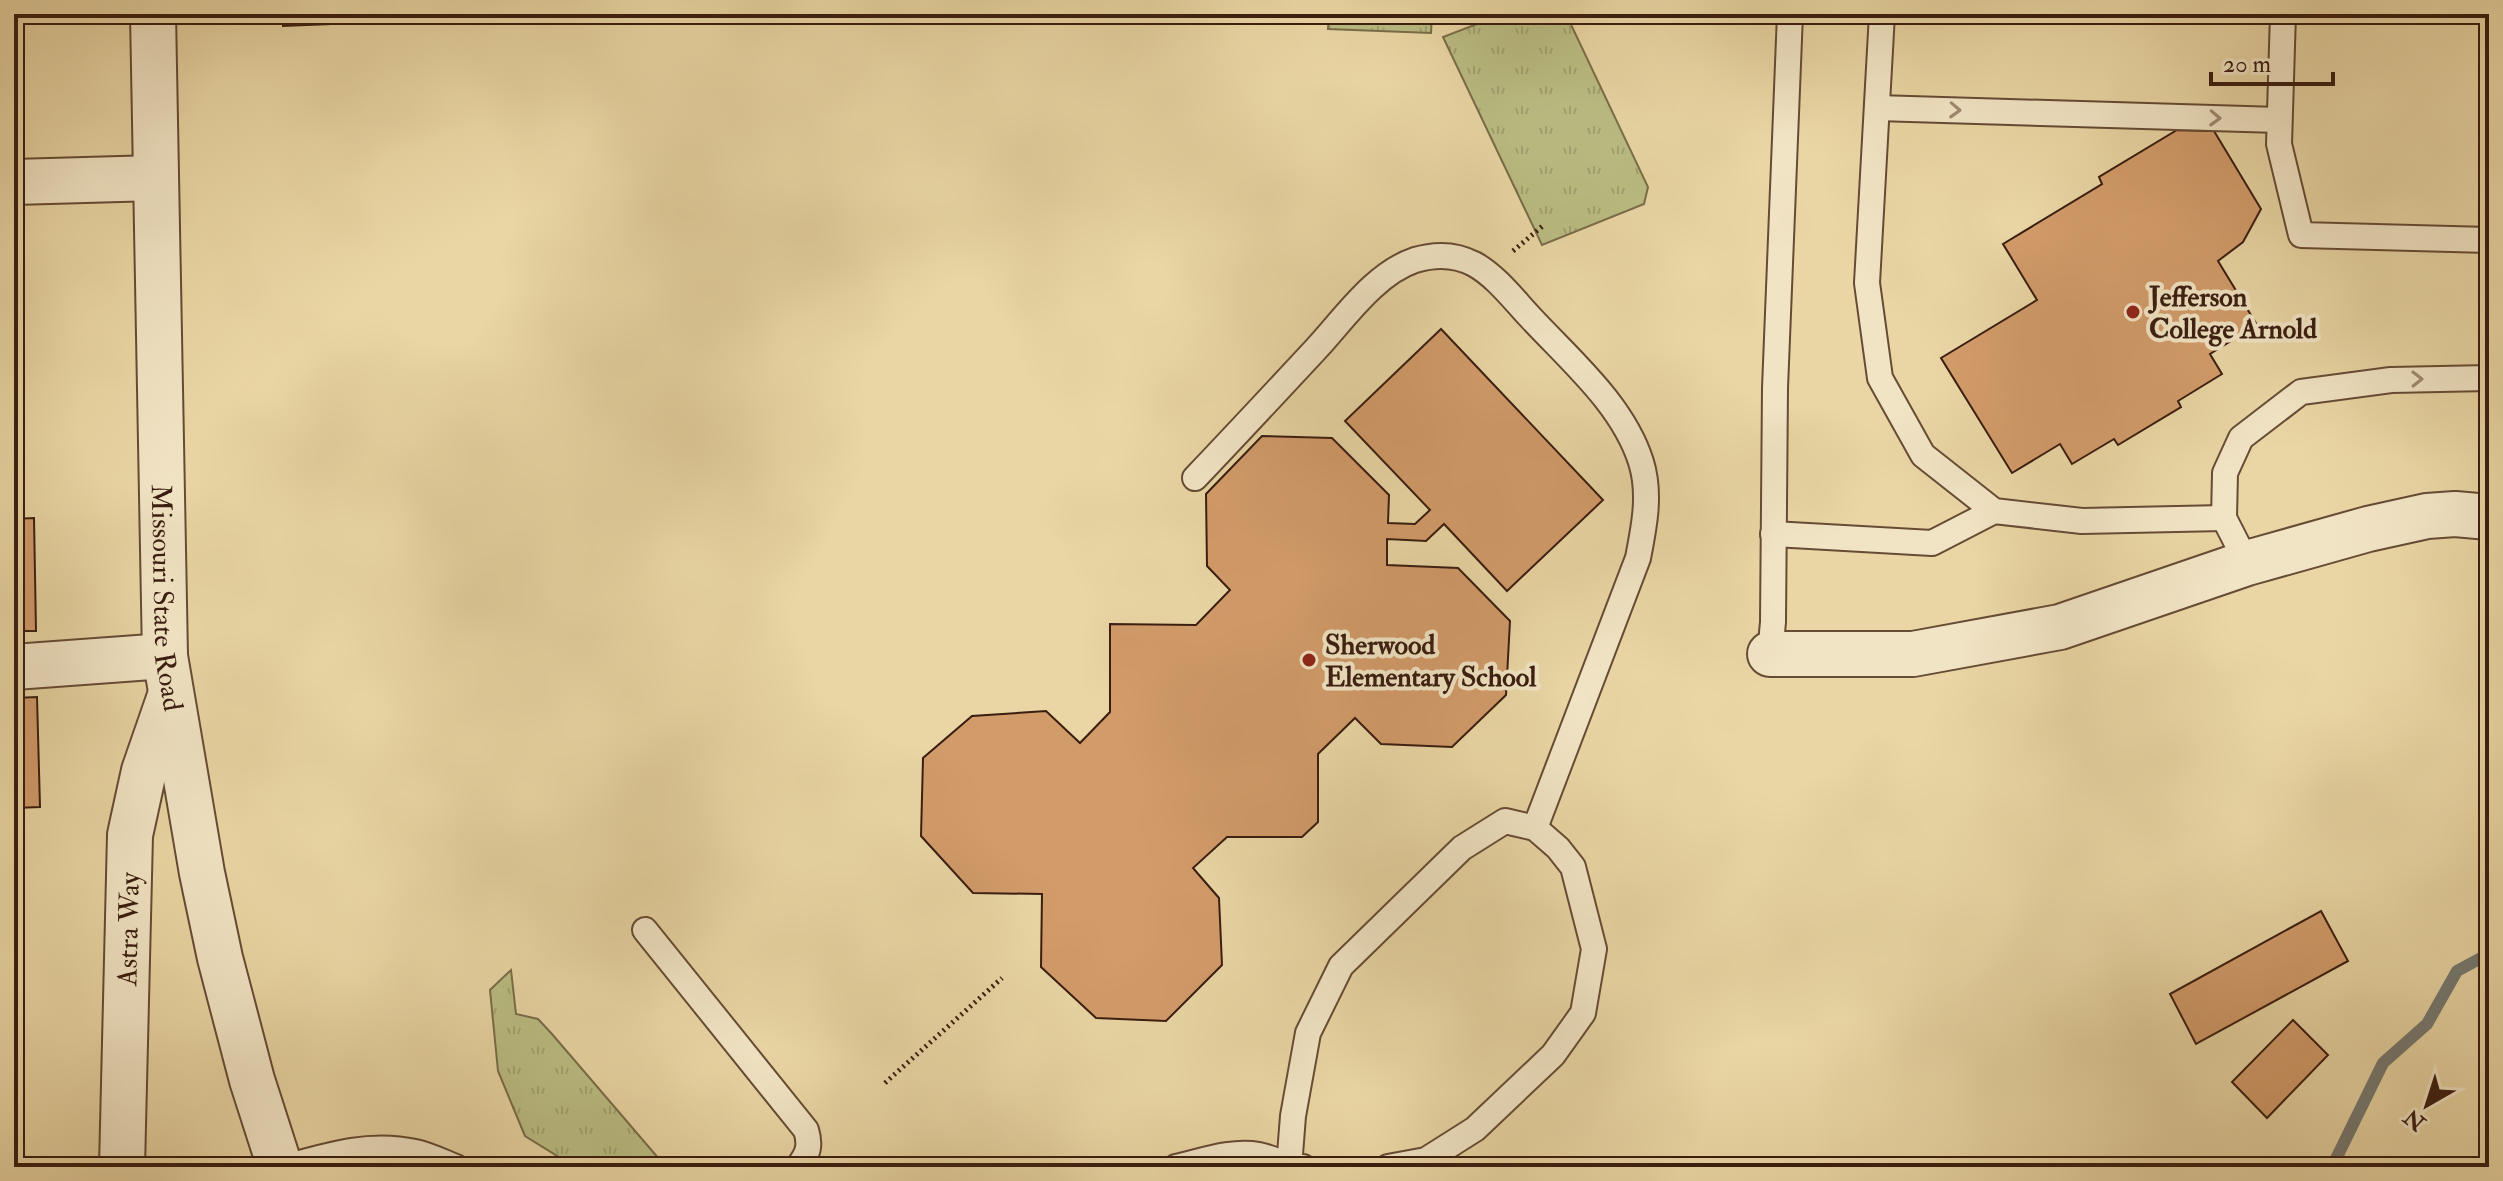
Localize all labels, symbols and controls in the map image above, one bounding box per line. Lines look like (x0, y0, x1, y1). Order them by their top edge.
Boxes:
scale bar (2211, 36, 2333, 86)
text: 20 m (2223, 49, 2272, 80)
one-way arrow (1949, 102, 1962, 119)
one-way arrow (2209, 109, 2222, 127)
place label: Jefferson College Arnold (2147, 280, 2317, 347)
marker: Jefferson College Arnold (2124, 303, 2142, 321)
one-way arrow (2411, 370, 2424, 388)
street label: Missouri State Road (143, 484, 190, 714)
place label: Sherwood Elementary School (1325, 628, 1537, 695)
marker: Sherwood Elementary School (1300, 651, 1318, 669)
street label: Astra Way (110, 871, 148, 987)
north arrow (2387, 1065, 2467, 1145)
text: N (2398, 1102, 2432, 1137)

